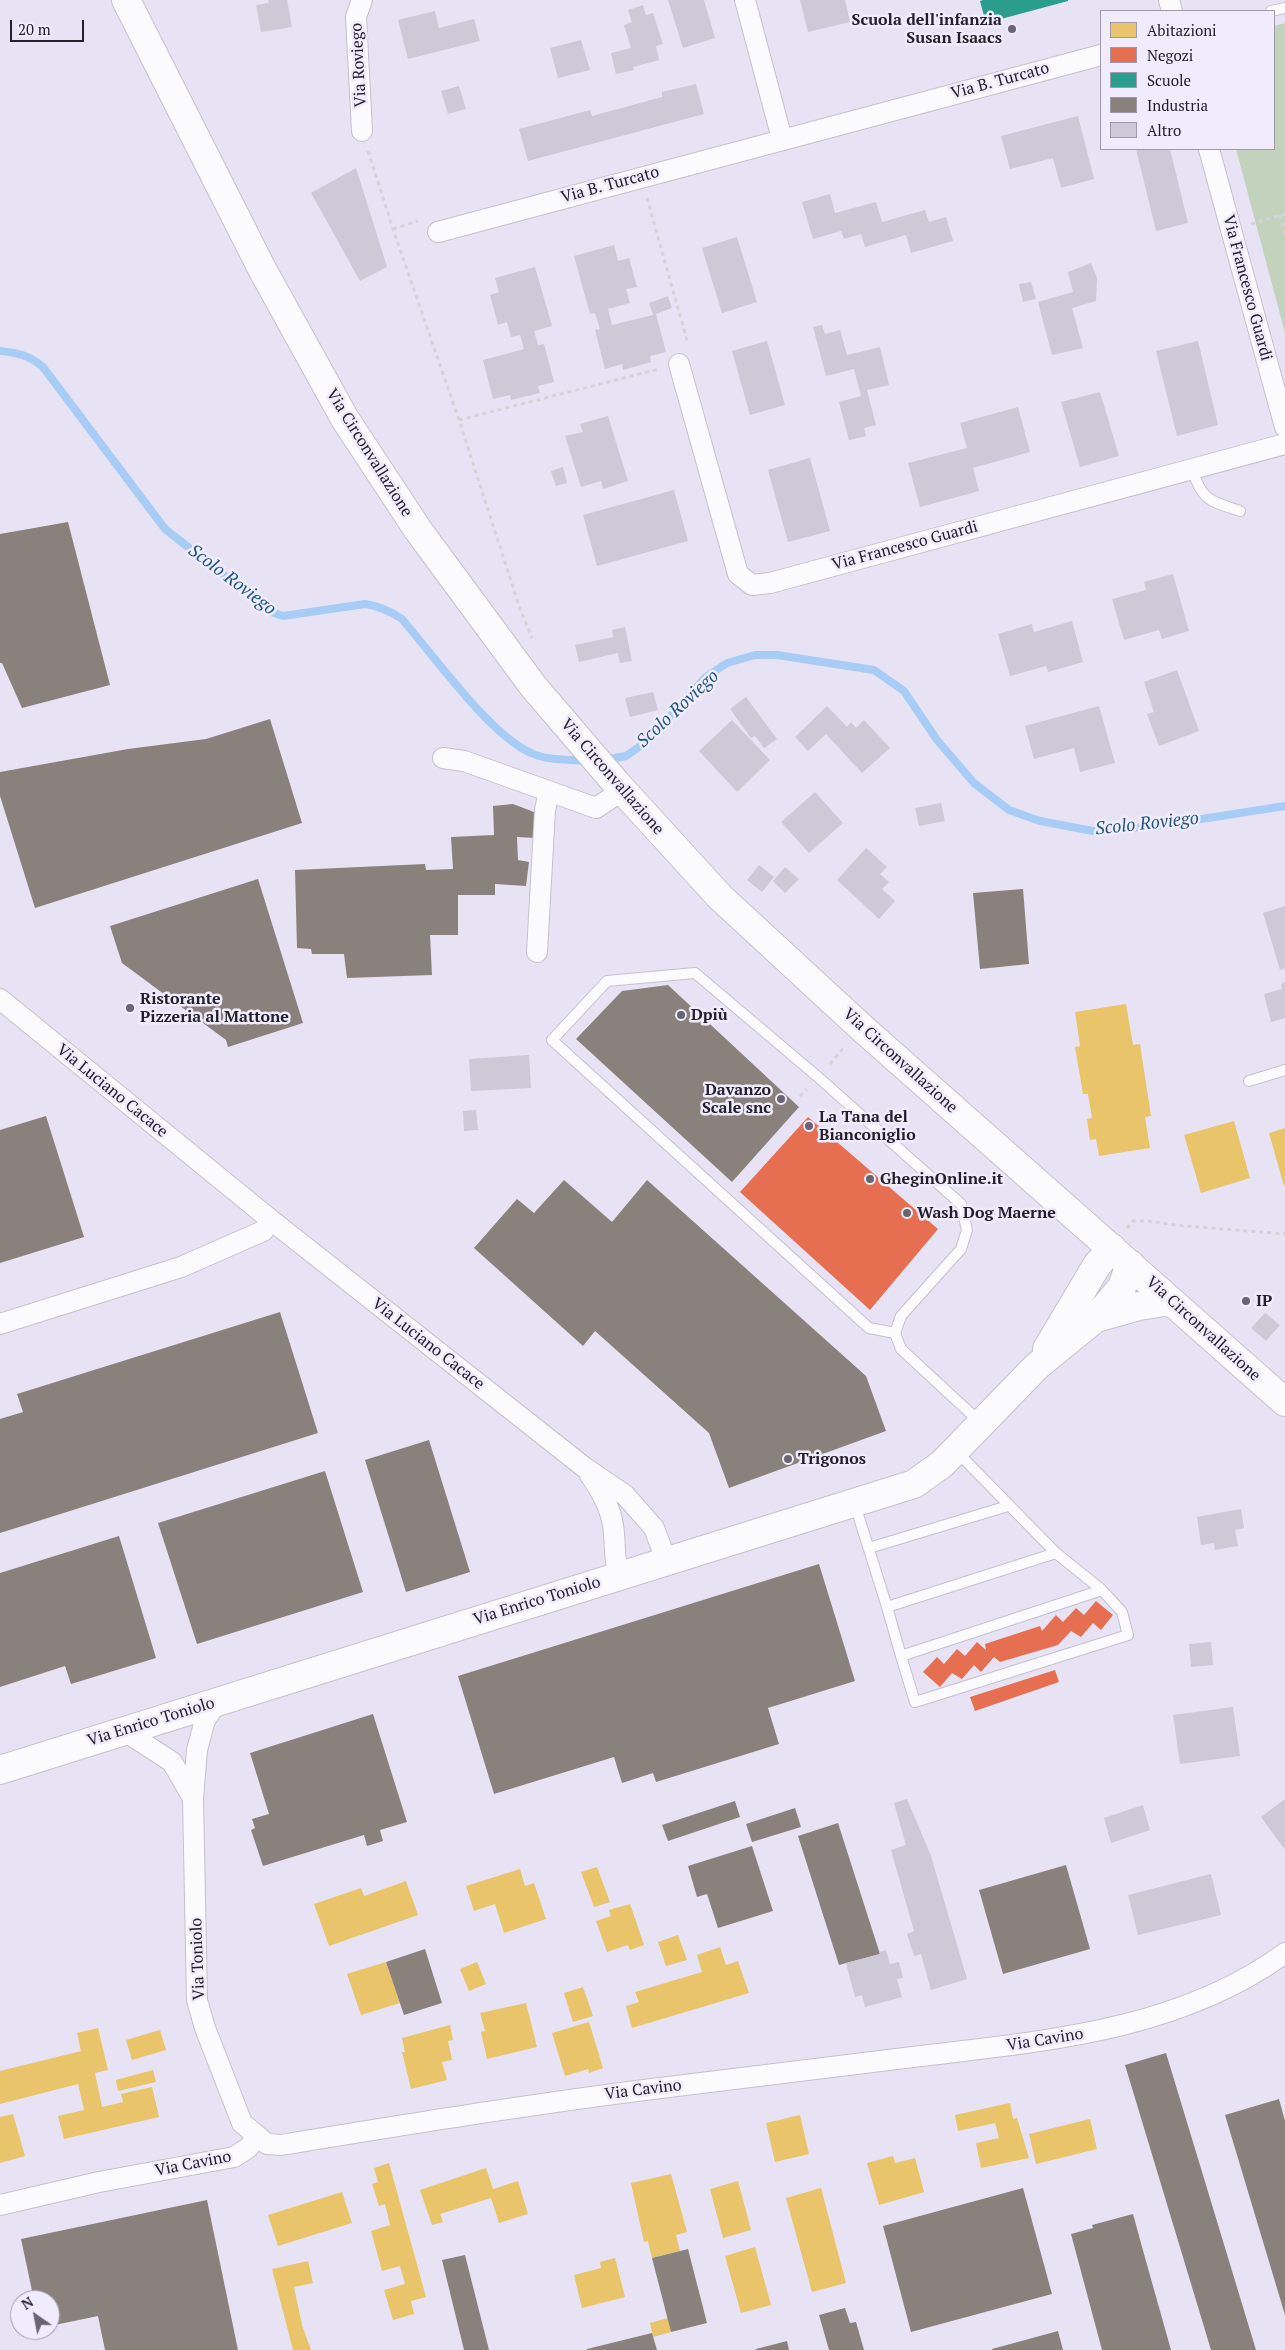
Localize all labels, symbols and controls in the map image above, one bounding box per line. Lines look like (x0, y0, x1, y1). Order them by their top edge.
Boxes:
scale bar (12, 10, 86, 42)
place label: Scuola dell'infanzia Susan Isaacs (851, 10, 1002, 48)
legend (1100, 10, 1275, 150)
text: 20 m (18, 19, 51, 39)
text: Abitazioni (1147, 20, 1217, 40)
street label: Via Roviego (347, 22, 371, 108)
marker: Scuola dell'infanzia Susan Isaacs (1006, 23, 1018, 35)
text: Negozi (1147, 45, 1193, 65)
street label: Via B. Turcato (949, 59, 1051, 103)
text: Scuole (1147, 70, 1191, 90)
text: Industria (1147, 95, 1208, 115)
text: Altro (1147, 120, 1181, 140)
street label: Via B. Turcato (559, 163, 661, 207)
street label: Via Francesco Guardi (1218, 213, 1276, 363)
street label: Via Circonvallazione (322, 385, 416, 521)
street label: Via Francesco Guardi (830, 517, 980, 575)
water label: Scolo Roviego (184, 540, 280, 620)
water label: Scolo Roviego (633, 666, 723, 752)
street label: Via Circonvallazione (556, 715, 668, 839)
water label: Scolo Roviego (1094, 808, 1200, 840)
place label: Ristorante Pizzeria al Mattone (140, 989, 289, 1027)
marker: Ristorante Pizzeria al Mattone (124, 1002, 136, 1014)
place label: Dpiù (691, 1005, 728, 1025)
street label: Via Circonvallazione (839, 1005, 961, 1117)
marker: Dpiù (675, 1009, 687, 1021)
street label: Via Luciano Cacace (53, 1040, 171, 1142)
place label: Davanzo Scale snc (702, 1080, 771, 1118)
marker: Davanzo Scale snc (775, 1093, 787, 1105)
place label: La Tana del Bianconiglio (819, 1107, 916, 1145)
marker: La Tana del Bianconiglio (803, 1120, 815, 1132)
place label: GheginOnline.it (880, 1169, 1003, 1189)
marker: GheginOnline.it (864, 1173, 876, 1185)
place label: Wash Dog Maerne (917, 1203, 1056, 1223)
marker: Wash Dog Maerne (901, 1207, 913, 1219)
street label: Via Circonvallazione (1142, 1273, 1264, 1385)
place label: IP (1256, 1291, 1272, 1311)
street label: Via Luciano Cacace (368, 1294, 488, 1394)
marker: IP (1240, 1295, 1252, 1307)
place label: Trigonos (798, 1449, 866, 1469)
marker: Trigonos (782, 1453, 794, 1465)
street label: Via Enrico Toniolo (471, 1573, 603, 1629)
street label: Via Enrico Toniolo (85, 1694, 217, 1750)
street label: Via Toniolo (187, 1918, 209, 2000)
street label: Via Cavino (1005, 2024, 1085, 2056)
street label: Via Cavino (603, 2076, 683, 2104)
street label: Via Cavino (153, 2147, 233, 2181)
north arrow (10, 2290, 60, 2340)
text: N (17, 2292, 37, 2314)

